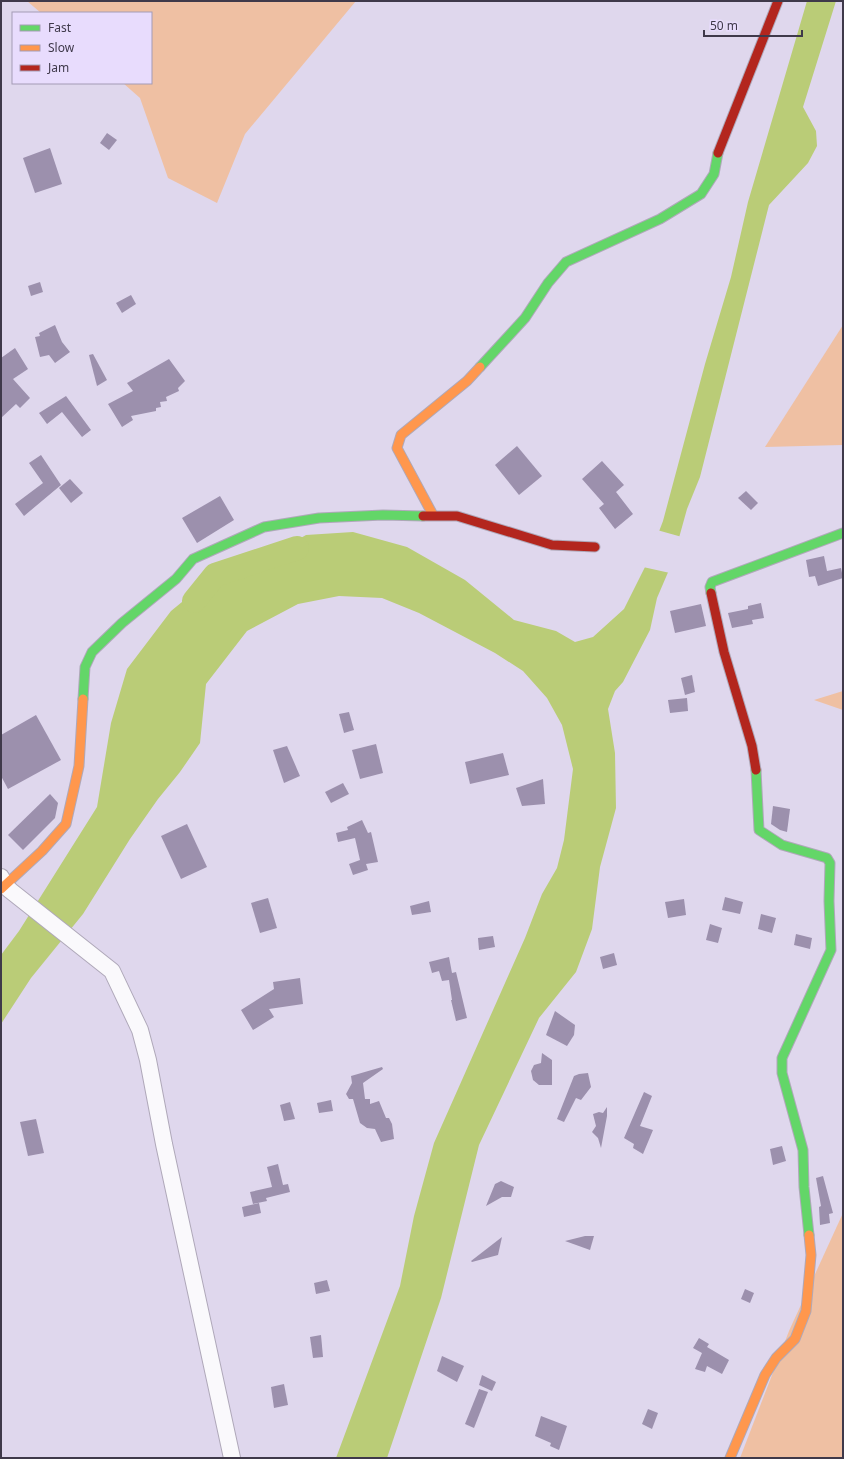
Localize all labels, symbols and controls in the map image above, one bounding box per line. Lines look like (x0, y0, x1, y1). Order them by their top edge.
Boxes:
legend (12, 12, 152, 84)
scale bar (704, 12, 802, 38)
text: 50 m (710, 17, 738, 34)
text: Fast (48, 19, 72, 36)
text: Slow (48, 39, 75, 56)
text: Jam (47, 59, 69, 76)

